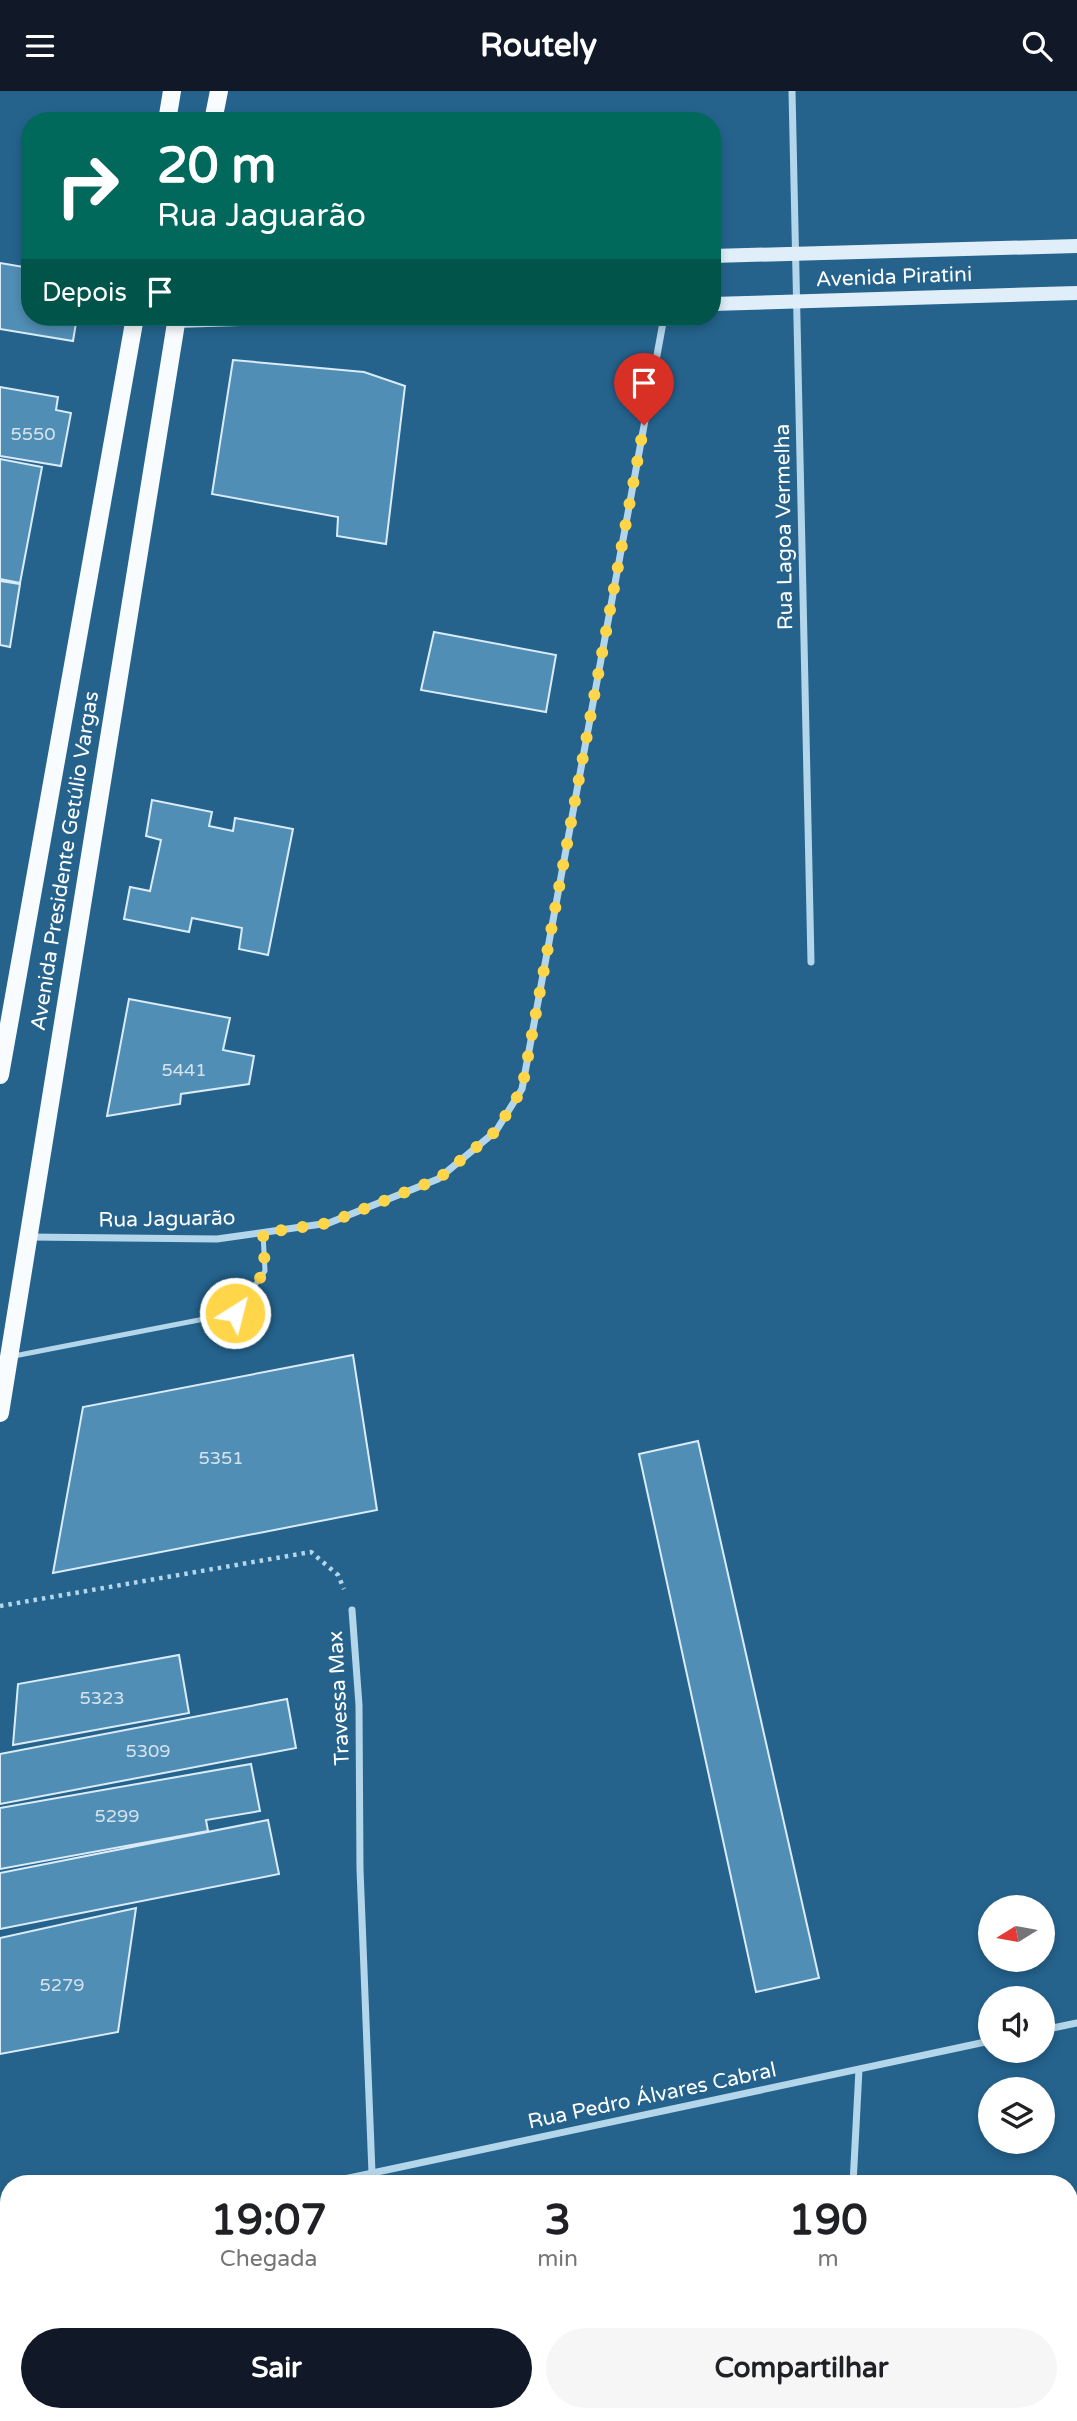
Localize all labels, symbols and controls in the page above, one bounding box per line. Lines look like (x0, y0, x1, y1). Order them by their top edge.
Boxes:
icon: menu (21, 27, 59, 65)
text: Routely (480, 27, 597, 65)
icon: search (1018, 27, 1056, 65)
text: 20 m (157, 137, 276, 196)
icon: right (42, 140, 133, 231)
text: Rua Jaguarão (157, 197, 366, 235)
street label: Avenida Piratini (815, 262, 973, 292)
icon: arrive (141, 273, 179, 311)
text: Depois (42, 277, 127, 308)
pin (614, 353, 674, 425)
icon: arrive (625, 364, 663, 402)
house number: 5550 (10, 423, 56, 445)
street label: Rua Lagoa Vermelha (770, 424, 798, 630)
street label: Avenida Presidente Getúlio Vargas (26, 689, 104, 1033)
house number: 5441 (161, 1059, 207, 1081)
street label: Rua Jaguarão (98, 1205, 236, 1233)
position arrow (198, 1276, 272, 1350)
house number: 5351 (198, 1447, 244, 1469)
street label: Travessa Max (323, 1630, 355, 1766)
house number: 5323 (79, 1687, 125, 1709)
house number: 5309 (125, 1740, 171, 1762)
house number: 5299 (94, 1805, 140, 1827)
north arrow (978, 1895, 1055, 1972)
map controls (978, 1895, 1055, 2154)
house number: 5279 (39, 1974, 85, 1996)
button: sound (978, 1986, 1055, 2063)
street label: Rua Pedro Álvares Cabral (525, 2057, 779, 2135)
button: layers (978, 2077, 1055, 2154)
text: 19:07 (210, 2195, 327, 2246)
text: 3 (544, 2195, 571, 2246)
text: 190 (788, 2195, 868, 2246)
text: Chegada (220, 2245, 318, 2273)
text: min (537, 2245, 578, 2273)
text: m (817, 2245, 839, 2273)
button: Sair (21, 2328, 532, 2408)
button: Compartilhar (546, 2328, 1057, 2408)

